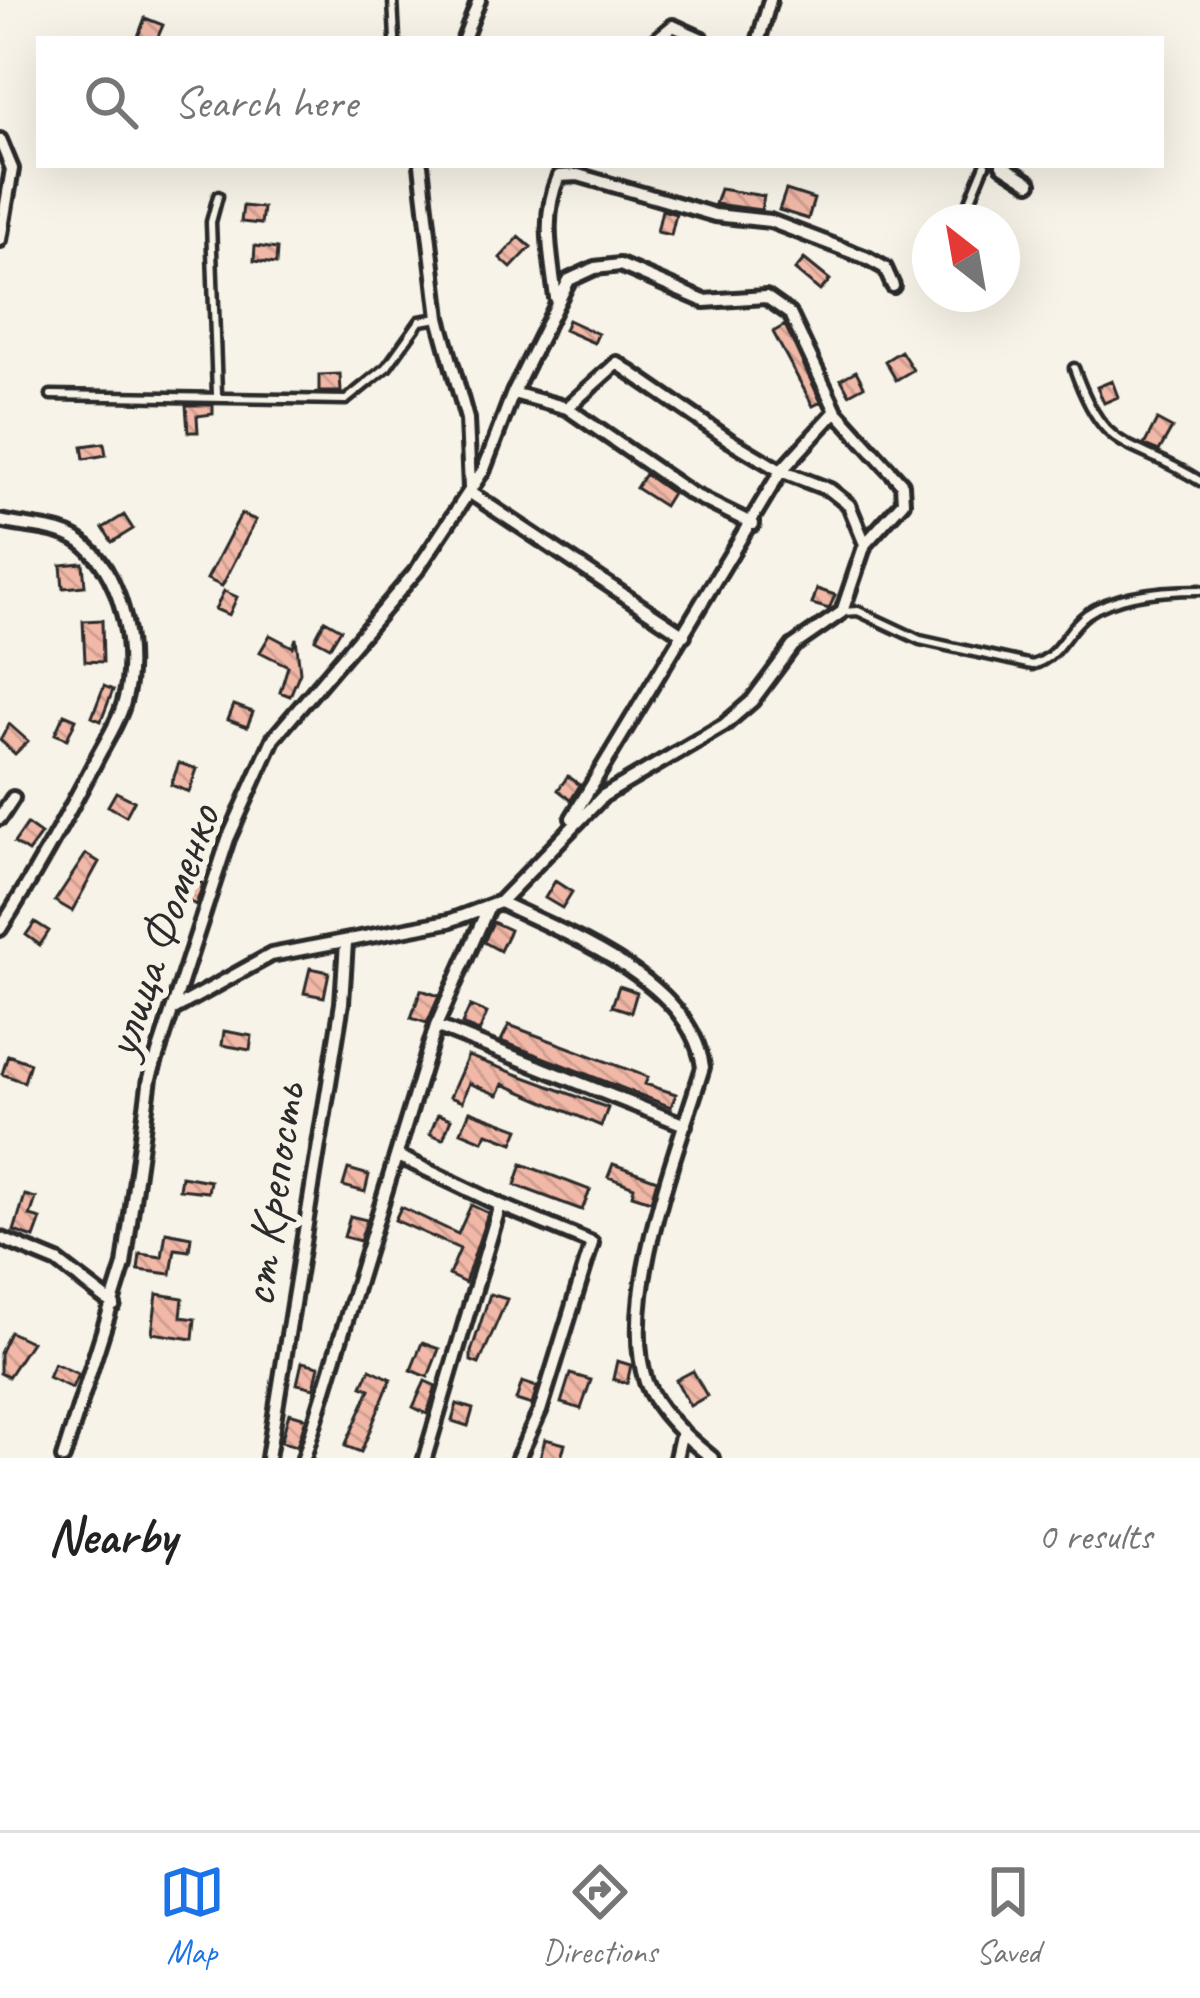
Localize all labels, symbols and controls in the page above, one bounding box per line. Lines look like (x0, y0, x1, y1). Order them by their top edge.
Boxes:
search box (36, 36, 1164, 168)
icon: search (78, 69, 144, 135)
text: Search here (174, 74, 357, 131)
north arrow (912, 204, 1020, 312)
street label: улица Фоменко (87, 794, 235, 1068)
street label: ст Крепость (225, 1077, 320, 1310)
text: Nearby (48, 1504, 176, 1568)
text: 0 results (1038, 1512, 1152, 1561)
tab: Map (159, 1859, 225, 1973)
tab: Directions (543, 1859, 657, 1973)
tab: Saved (975, 1859, 1041, 1973)

